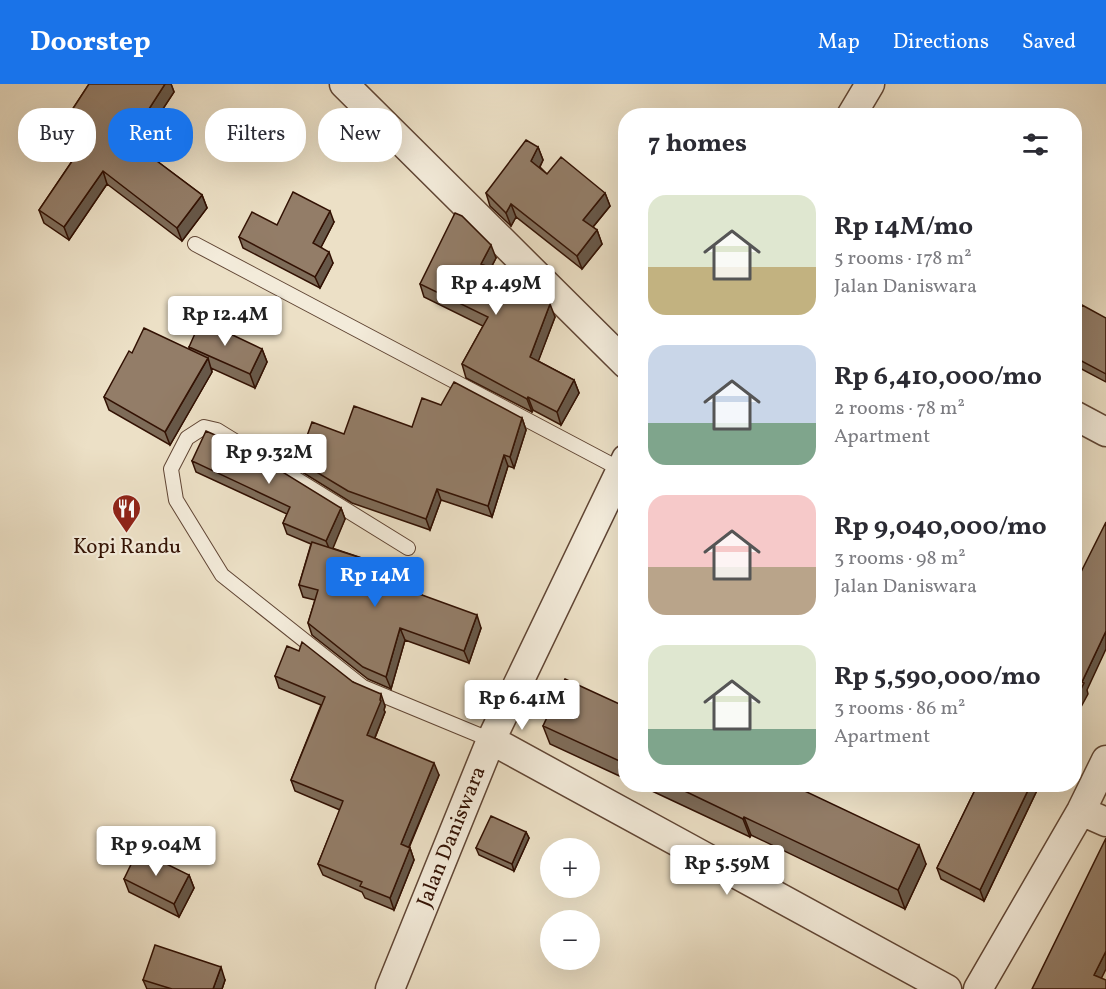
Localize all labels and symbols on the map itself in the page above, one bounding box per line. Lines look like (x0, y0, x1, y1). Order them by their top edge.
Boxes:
pin: Rp 4.49M (434, 265, 558, 316)
pin: Rp 12.4M (163, 296, 287, 347)
pin: Rp 9.32M (207, 434, 331, 485)
restaurant icon: Kopi Randu (111, 492, 143, 534)
place label: Kopi Randu (73, 533, 181, 562)
pin: Rp 14M (326, 557, 424, 608)
pin: Rp 6.41M (460, 680, 584, 731)
street label: Jalan Daniswara (410, 762, 494, 912)
pin: Rp 9.04M (94, 826, 218, 877)
pin: Rp 5.59M (665, 845, 789, 896)

